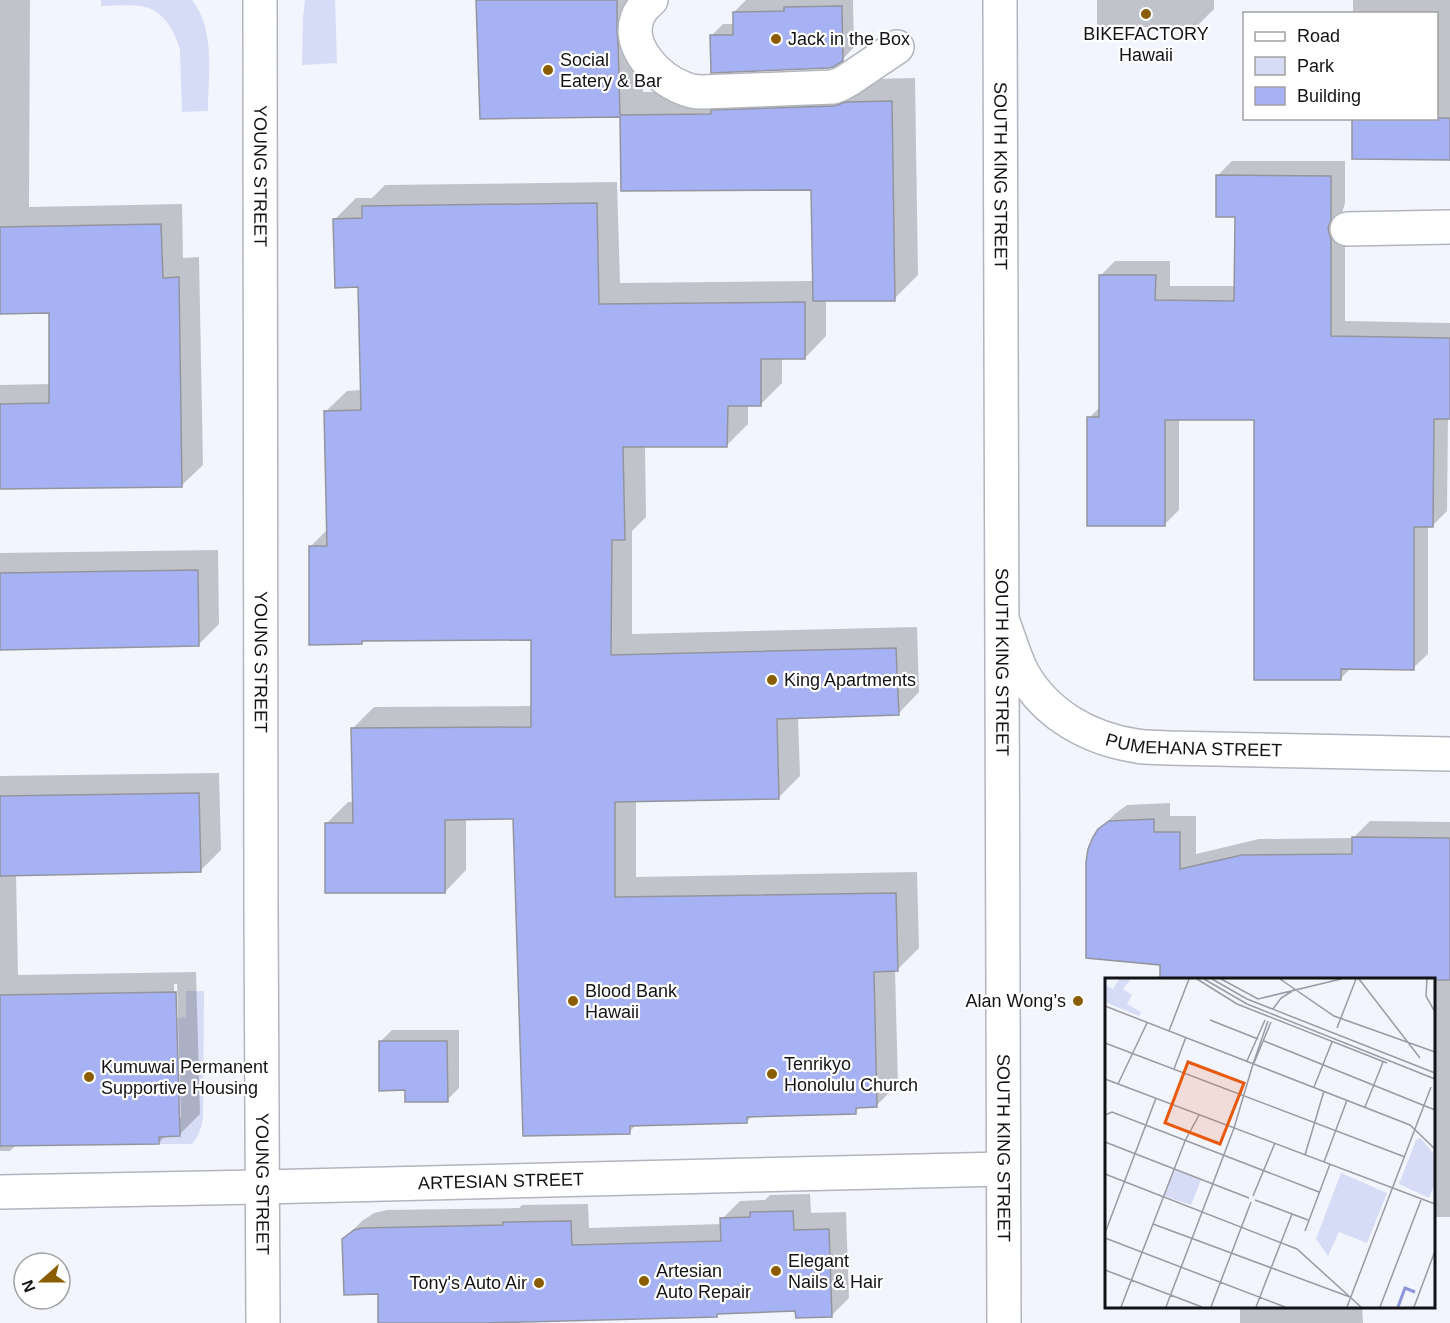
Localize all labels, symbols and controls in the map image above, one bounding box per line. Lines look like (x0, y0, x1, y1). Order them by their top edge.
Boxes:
marker: BIKEFACTORY Hawaii (1139, 7, 1153, 21)
legend (1243, 12, 1438, 120)
place label: BIKEFACTORY Hawaii (1083, 24, 1209, 65)
text: Road (1297, 26, 1340, 46)
place label: Jack in the Box (788, 29, 910, 49)
marker: Jack in the Box (769, 32, 783, 46)
place label: Social Eatery & Bar (560, 50, 662, 91)
text: Park (1297, 56, 1335, 76)
marker: Social Eatery & Bar (541, 63, 555, 77)
street label: SOUTH KING STREET (990, 82, 1011, 270)
text: Building (1297, 86, 1361, 106)
street label: YOUNG STREET (250, 105, 270, 247)
street label: SOUTH KING STREET (992, 568, 1012, 756)
street label: YOUNG STREET (251, 591, 271, 733)
place label: King Apartments (784, 670, 916, 690)
marker: King Apartments (765, 673, 779, 687)
street label: PUMEHANA STREET (1103, 729, 1282, 760)
inset map (1105, 978, 1435, 1308)
place label: Blood Bank Hawaii (585, 981, 678, 1022)
place label: Alan Wong’s (966, 991, 1066, 1011)
marker: Blood Bank Hawaii (566, 994, 580, 1008)
marker: Alan Wong’s (1071, 994, 1085, 1008)
place label: Tenrikyo Honolulu Church (784, 1054, 918, 1095)
street label: SOUTH KING STREET (993, 1054, 1014, 1242)
place label: Kumuwai Permanent Supportive Housing (101, 1057, 268, 1098)
marker: Tenrikyo Honolulu Church (765, 1067, 779, 1081)
marker: Kumuwai Permanent Supportive Housing (82, 1070, 96, 1084)
street label: YOUNG STREET (252, 1113, 273, 1255)
street label: ARTESIAN STREET (418, 1169, 584, 1193)
north arrow (12, 1251, 72, 1311)
place label: Elegant Nails & Hair (788, 1251, 883, 1292)
place label: Artesian Auto Repair (656, 1261, 751, 1302)
marker: Elegant Nails & Hair (769, 1264, 783, 1278)
place label: Tony's Auto Air (409, 1273, 527, 1293)
marker: Artesian Auto Repair (637, 1274, 651, 1288)
marker: Tony's Auto Air (532, 1276, 546, 1290)
text: N (18, 1278, 38, 1295)

